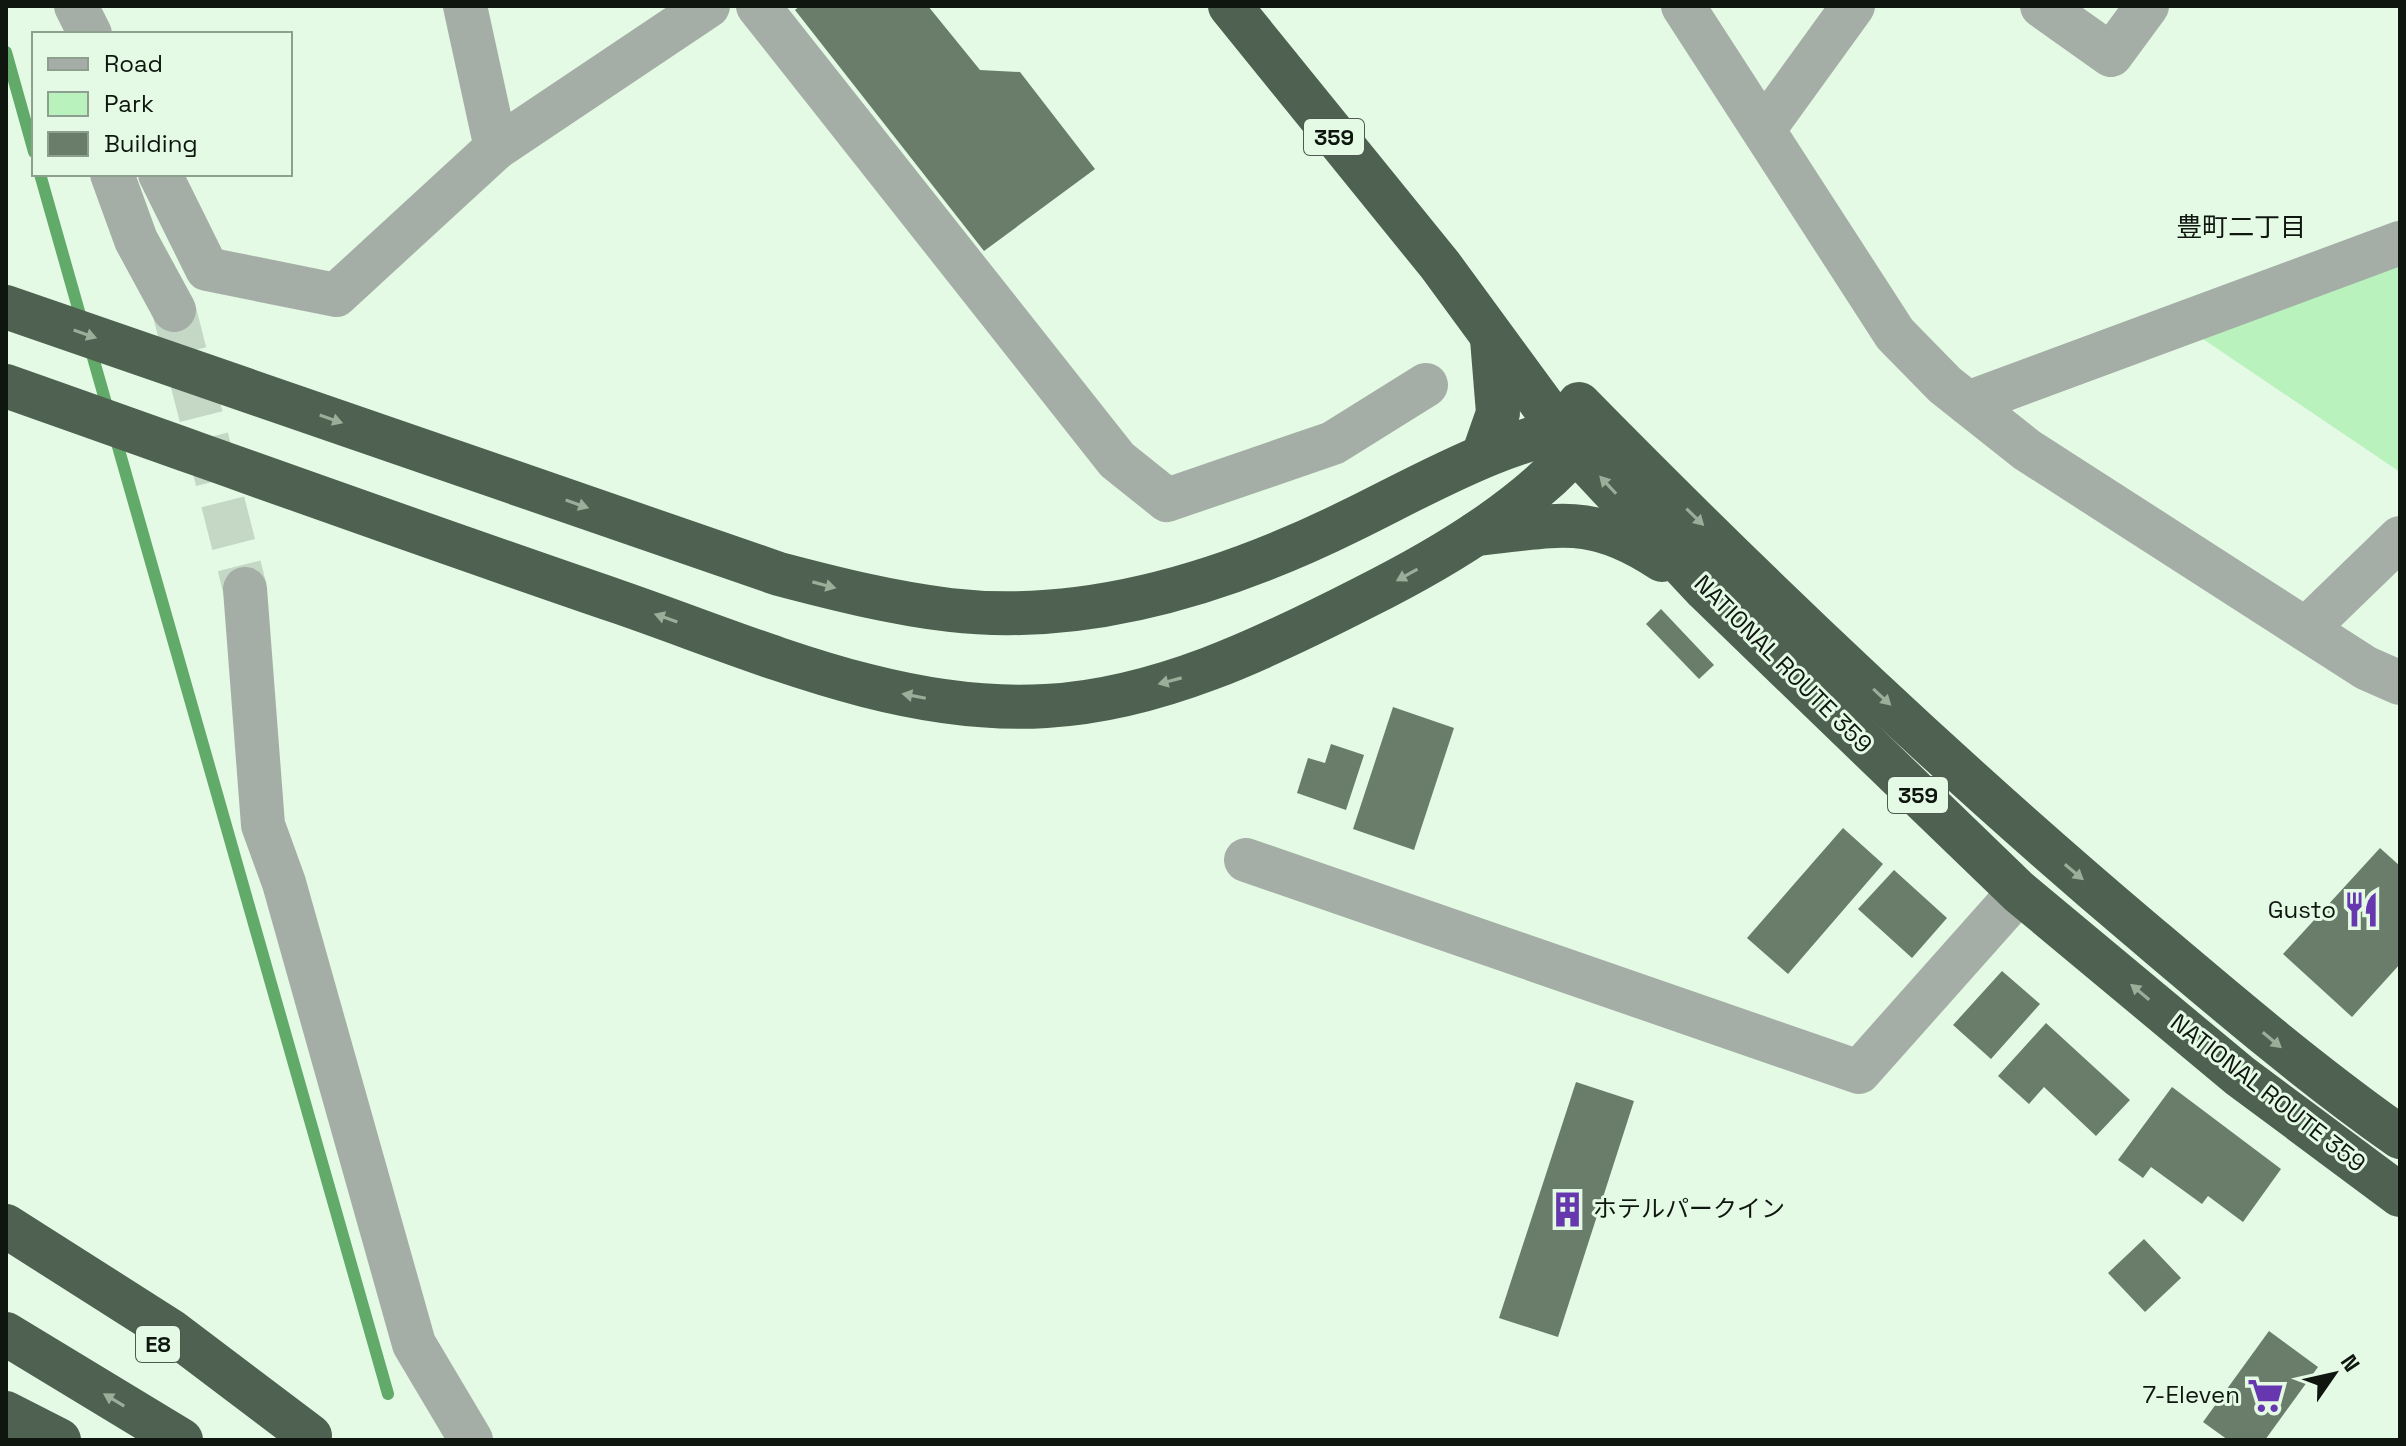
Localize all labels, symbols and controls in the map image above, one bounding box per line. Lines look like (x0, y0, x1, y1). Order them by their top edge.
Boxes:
legend (32, 32, 292, 176)
text: Road (104, 48, 163, 79)
text: Park (104, 88, 154, 119)
road number: 359 (1304, 119, 1364, 155)
text: Building (104, 128, 198, 159)
district label: 豊町二丁目 (2176, 210, 2306, 244)
one-way arrow (74, 329, 98, 341)
one-way arrow (319, 414, 343, 426)
one-way arrow (1599, 475, 1617, 494)
one-way arrow (565, 499, 589, 511)
one-way arrow (1685, 507, 1704, 525)
one-way arrow (1396, 568, 1418, 582)
street label: NATIONAL ROUTE 359 (1688, 568, 1879, 759)
one-way arrow (811, 580, 836, 592)
one-way arrow (654, 612, 678, 624)
one-way arrow (1158, 676, 1183, 688)
one-way arrow (1872, 687, 1891, 705)
one-way arrow (901, 689, 926, 702)
road number: 359 (1888, 777, 1948, 813)
one-way arrow (2064, 863, 2084, 880)
restaurant icon: Gusto (2343, 891, 2381, 929)
place label: Gusto (2268, 894, 2336, 925)
one-way arrow (2130, 984, 2150, 1001)
street label: NATIONAL ROUTE 359 (2164, 1007, 2372, 1179)
one-way arrow (2262, 1031, 2282, 1048)
building icon: ホテルパークイン (1548, 1190, 1586, 1228)
place label: ホテルパークイン (1593, 1193, 1785, 1224)
road number: E8 (136, 1326, 180, 1362)
north arrow (2294, 1334, 2374, 1414)
text: N (2335, 1349, 2366, 1377)
supermarket icon: 7-Eleven (2247, 1376, 2285, 1414)
place label: 7-Eleven (2142, 1379, 2240, 1410)
one-way arrow (103, 1393, 125, 1407)

